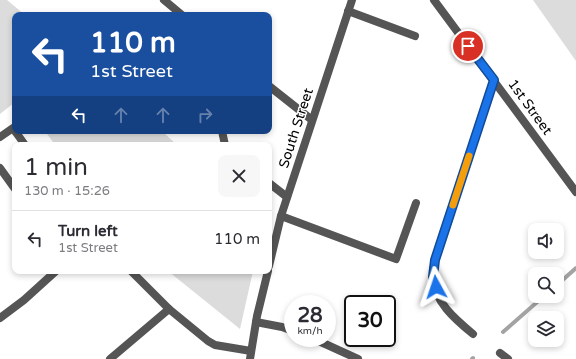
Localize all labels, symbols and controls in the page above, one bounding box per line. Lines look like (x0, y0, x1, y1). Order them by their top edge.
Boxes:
text: 110 m (90, 26, 176, 60)
icon: left (24, 28, 76, 80)
pin (451, 29, 485, 63)
icon: arrive (457, 35, 479, 57)
text: 1st Street (90, 60, 173, 82)
street label: 1st Street (504, 76, 556, 139)
street label: South Street (275, 85, 317, 170)
icon: left (68, 104, 90, 126)
icon: ahead (110, 104, 132, 126)
icon: ahead (152, 104, 174, 126)
icon: right (194, 104, 216, 126)
text: 1 min (24, 153, 88, 182)
button: close (218, 155, 260, 197)
text: 130 m · 15:26 (24, 183, 110, 199)
text: Turn left (58, 222, 118, 240)
map controls (528, 223, 564, 347)
button: sound (528, 223, 564, 259)
icon: left (24, 228, 46, 250)
text: 110 m (214, 230, 260, 248)
text: 1st Street (58, 240, 118, 256)
position arrow (415, 266, 457, 308)
button: search (528, 267, 564, 303)
speed limit sign: 30 (344, 295, 396, 347)
text: 28 (297, 304, 323, 328)
button: layers (528, 311, 564, 347)
text: km/h (297, 325, 323, 337)

